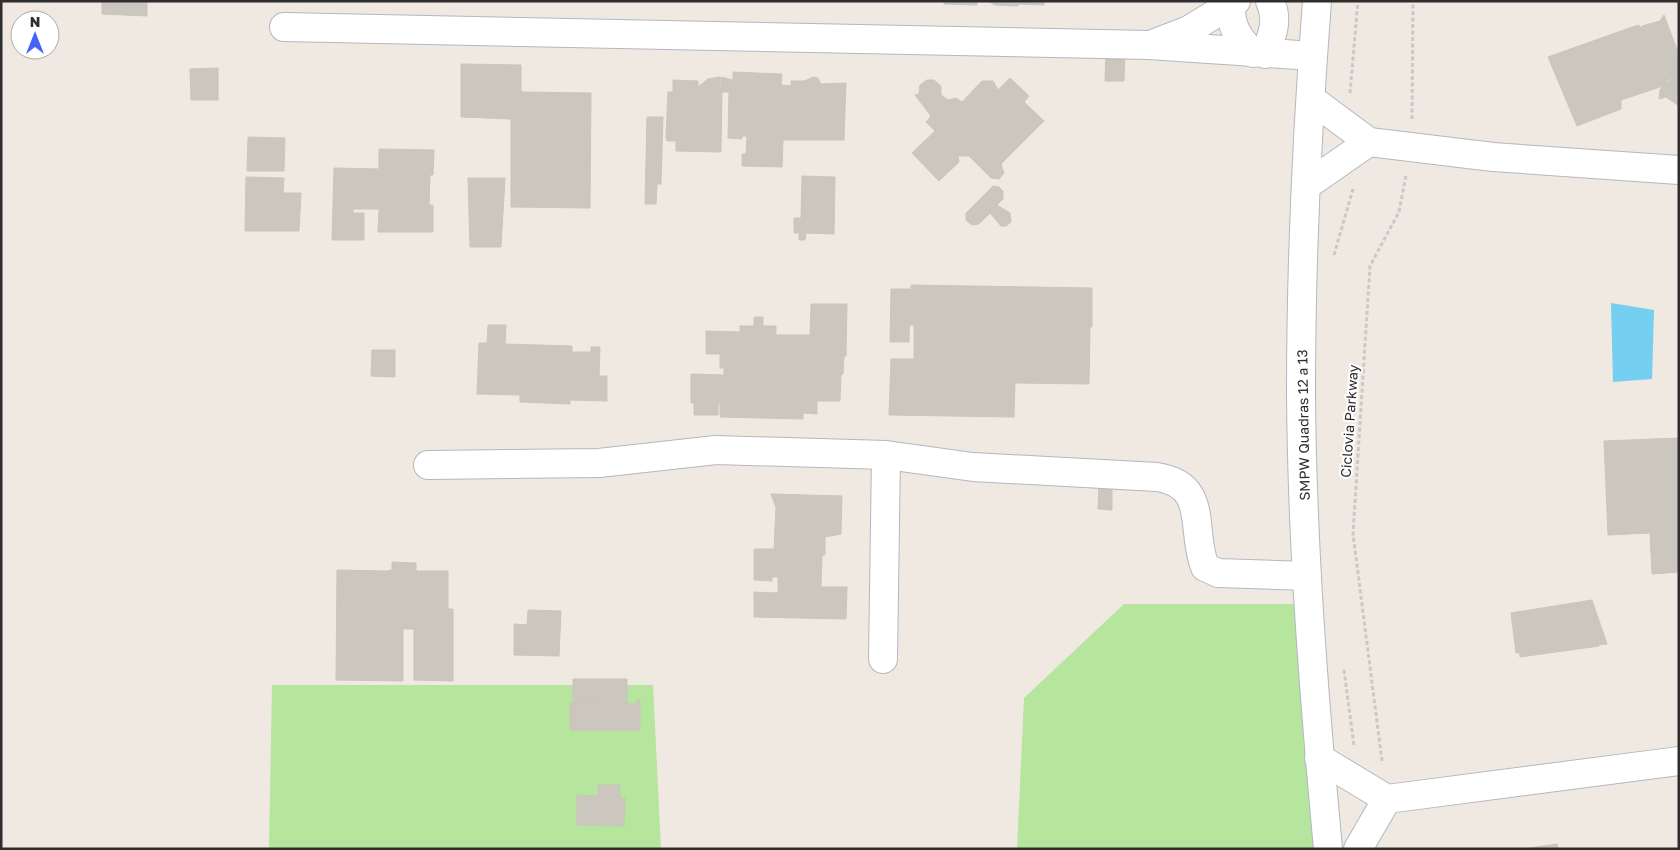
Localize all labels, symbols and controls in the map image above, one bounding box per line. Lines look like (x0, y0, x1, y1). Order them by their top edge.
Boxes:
north arrow (10, 10, 60, 60)
text: N (30, 13, 40, 30)
street label: SMPW Quadras 12 a 13 (1293, 349, 1313, 501)
street label: Ciclovia Parkway (1337, 364, 1361, 478)

